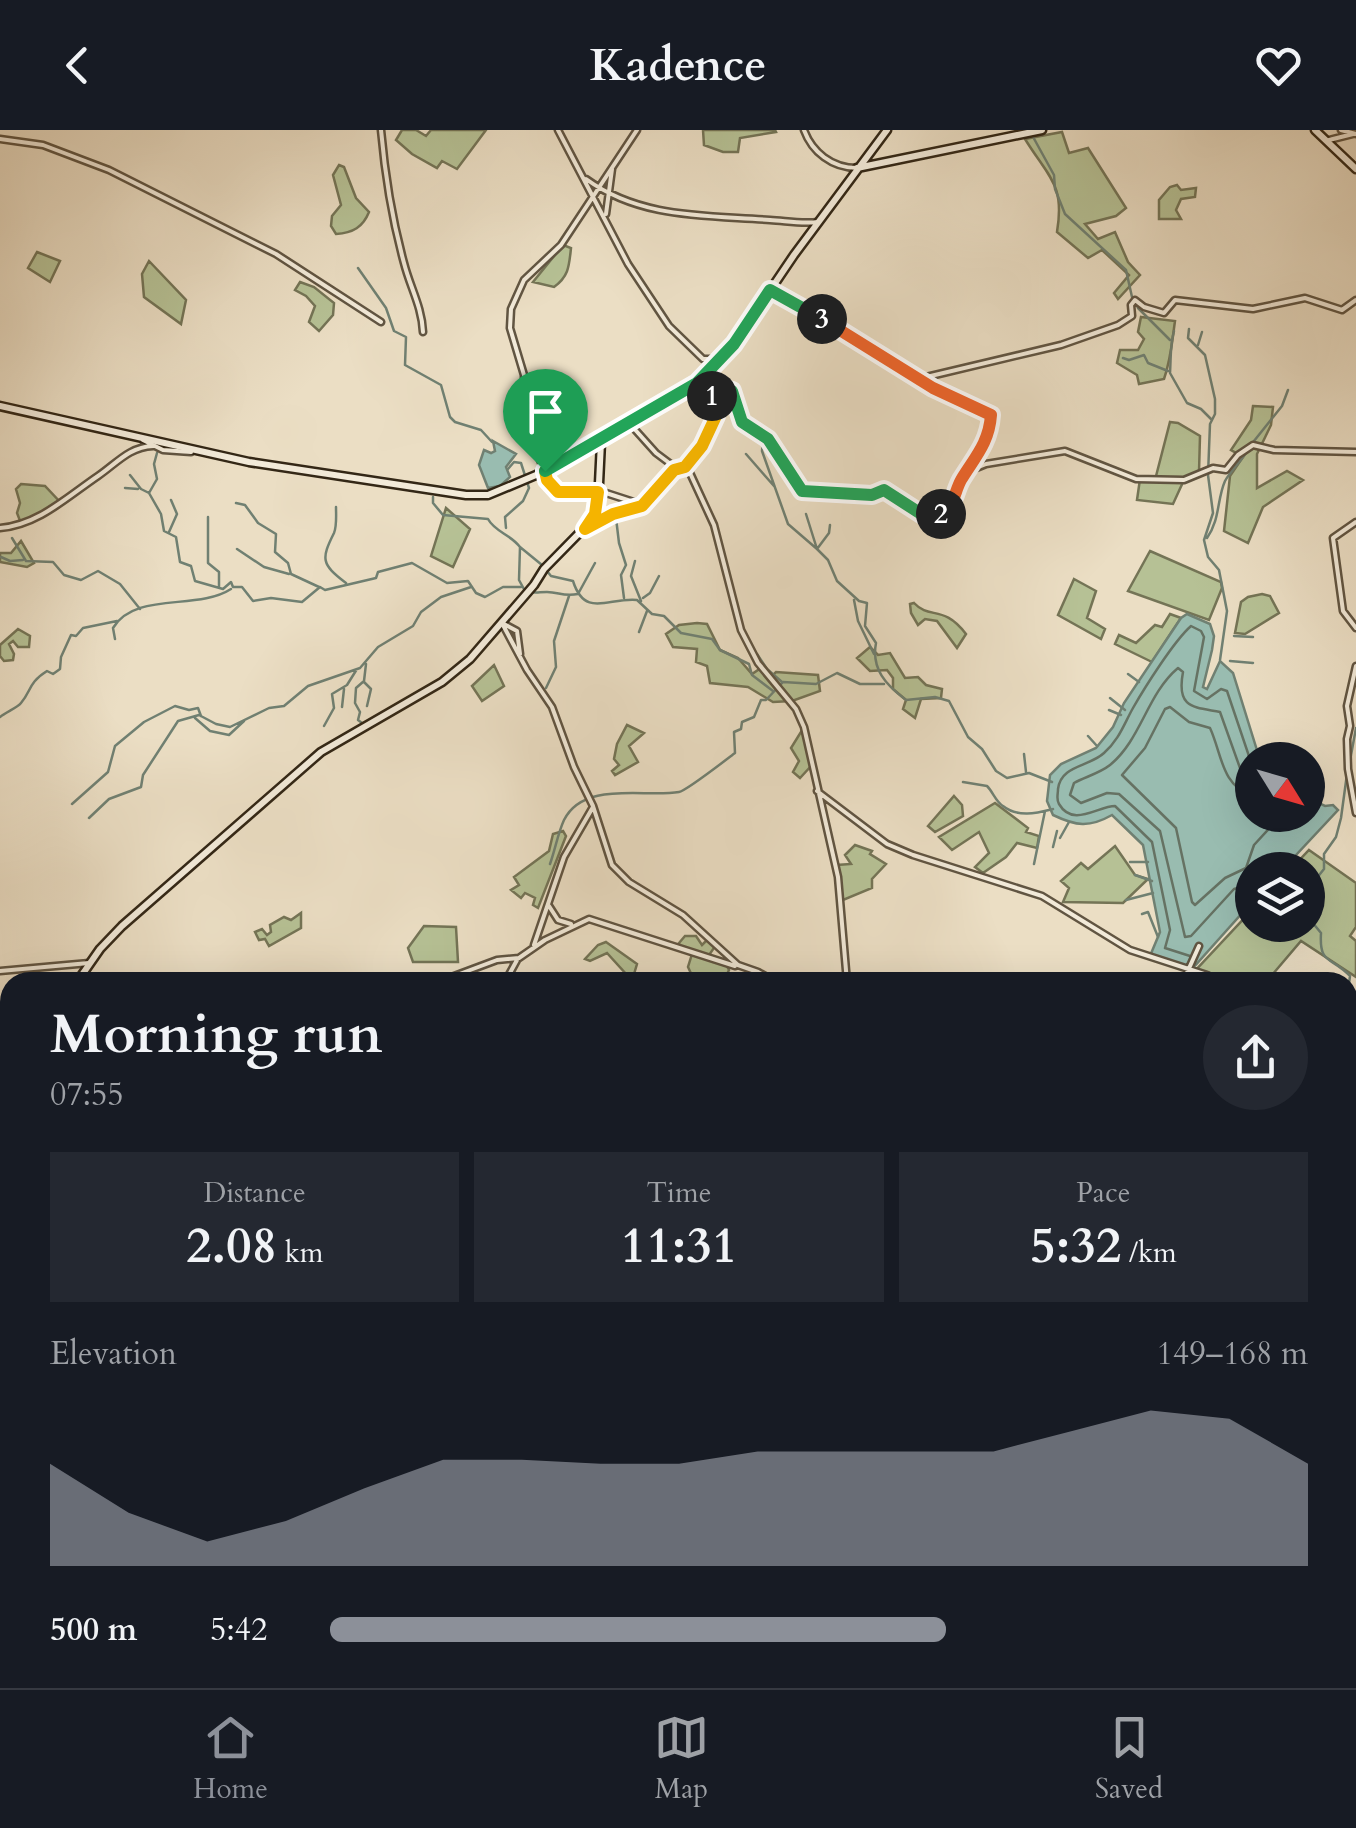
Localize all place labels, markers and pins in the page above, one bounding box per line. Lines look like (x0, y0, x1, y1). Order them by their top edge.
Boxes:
pin: 3 (797, 294, 847, 344)
pin (503, 369, 588, 472)
pin: 1 (687, 371, 737, 421)
pin: 2 (916, 489, 966, 539)

